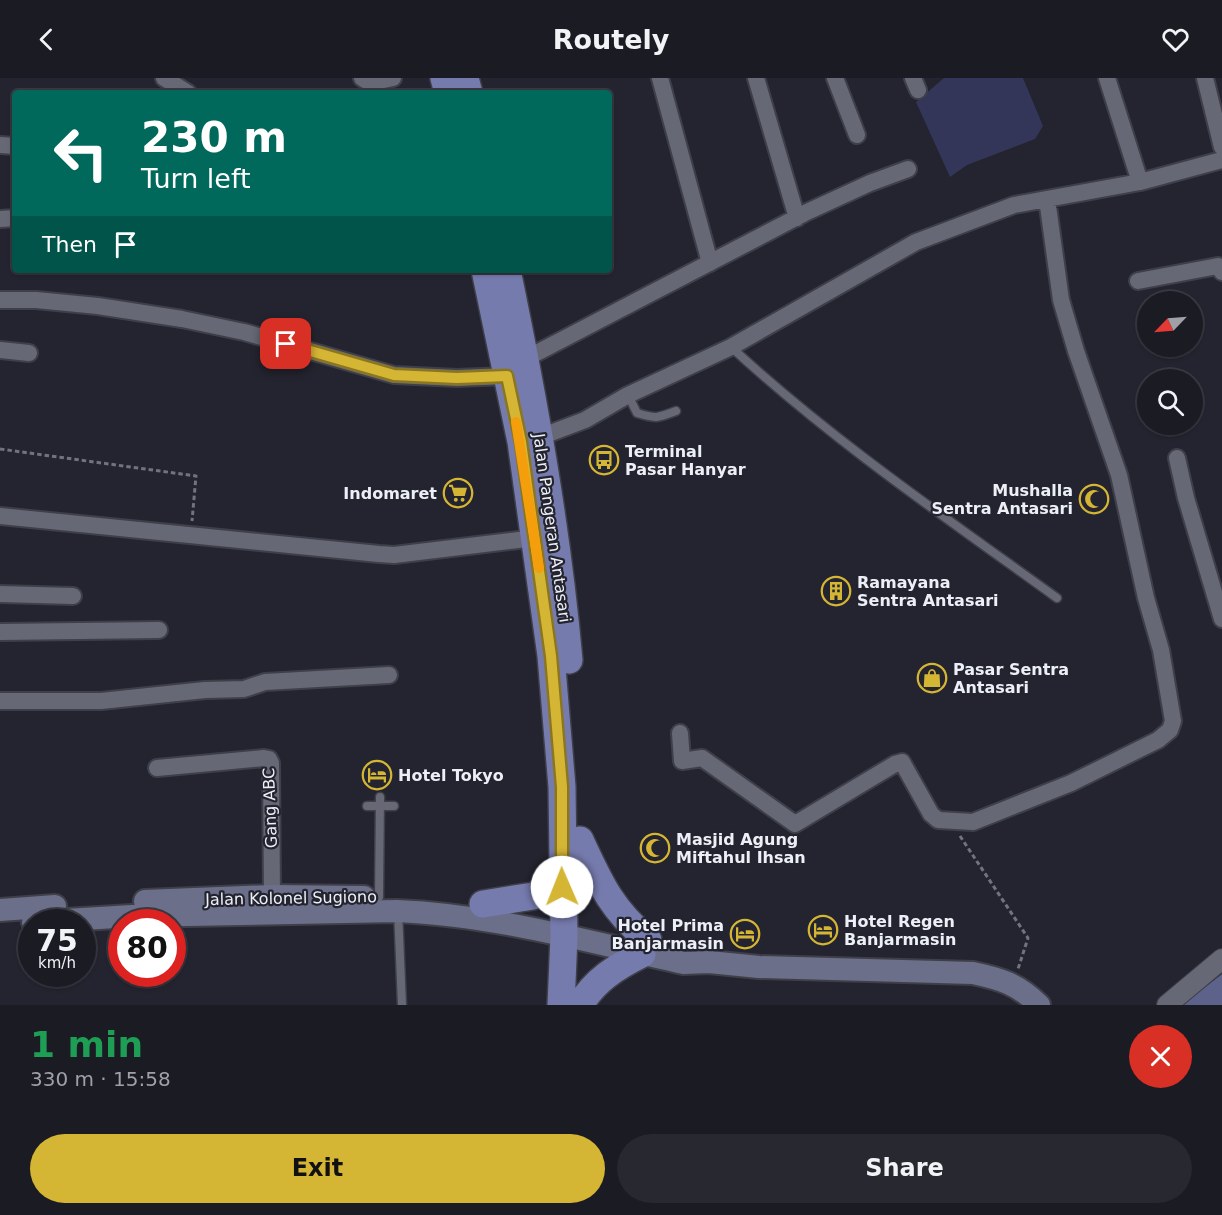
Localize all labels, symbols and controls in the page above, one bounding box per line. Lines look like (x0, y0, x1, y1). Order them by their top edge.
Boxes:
icon: back (30, 23, 63, 56)
icon: heart (1159, 23, 1192, 56)
text: Routely (553, 24, 669, 55)
text: 230 m (141, 113, 287, 162)
icon: left (42, 114, 120, 192)
text: Turn left (141, 163, 251, 194)
icon: arrive (109, 228, 142, 261)
text: Then (42, 232, 97, 257)
north arrow (1137, 291, 1203, 357)
map controls (1137, 291, 1203, 435)
pin (260, 318, 311, 369)
icon: arrive (269, 327, 302, 360)
button: search (1137, 369, 1203, 435)
street label: Jalan Pangeran Antasari (529, 431, 575, 624)
place label: Terminal Pasar Hanyar (625, 442, 746, 479)
bus stop icon: Terminal Pasar Hanyar (588, 444, 620, 476)
supermarket icon: Indomaret (442, 477, 474, 509)
place label: Mushalla Sentra Antasari (931, 481, 1073, 518)
mosque icon: Mushalla Sentra Antasari (1078, 483, 1110, 515)
place label: Indomaret (343, 484, 437, 503)
place label: Ramayana Sentra Antasari (857, 573, 999, 610)
building icon: Ramayana Sentra Antasari (820, 575, 852, 607)
place label: Pasar Sentra Antasari (953, 660, 1069, 697)
shop icon: Pasar Sentra Antasari (916, 662, 948, 694)
hotel icon: Hotel Tokyo (361, 759, 393, 791)
place label: Hotel Tokyo (398, 766, 504, 785)
street label: Gang ABC (259, 767, 281, 849)
place label: Masjid Agung Miftahul Ihsan (676, 830, 806, 867)
mosque icon: Masjid Agung Miftahul Ihsan (639, 832, 671, 864)
position arrow (530, 855, 594, 919)
street label: Jalan Kolonel Sugiono (204, 887, 377, 909)
speed limit sign: 80 (108, 909, 186, 987)
place label: Hotel Regen Banjarmasin (844, 912, 956, 949)
hotel icon: Hotel Regen Banjarmasin (807, 914, 839, 946)
place label: Hotel Prima Banjarmasin (612, 916, 724, 953)
hotel icon: Hotel Prima Banjarmasin (729, 918, 761, 950)
text: 75 (36, 923, 78, 958)
text: km/h (38, 954, 76, 972)
text: 1 min (30, 1024, 143, 1065)
button: close (1129, 1025, 1192, 1088)
text: 330 m · 15:58 (30, 1067, 171, 1091)
button: Exit (30, 1134, 605, 1203)
button: Share (617, 1134, 1192, 1203)

